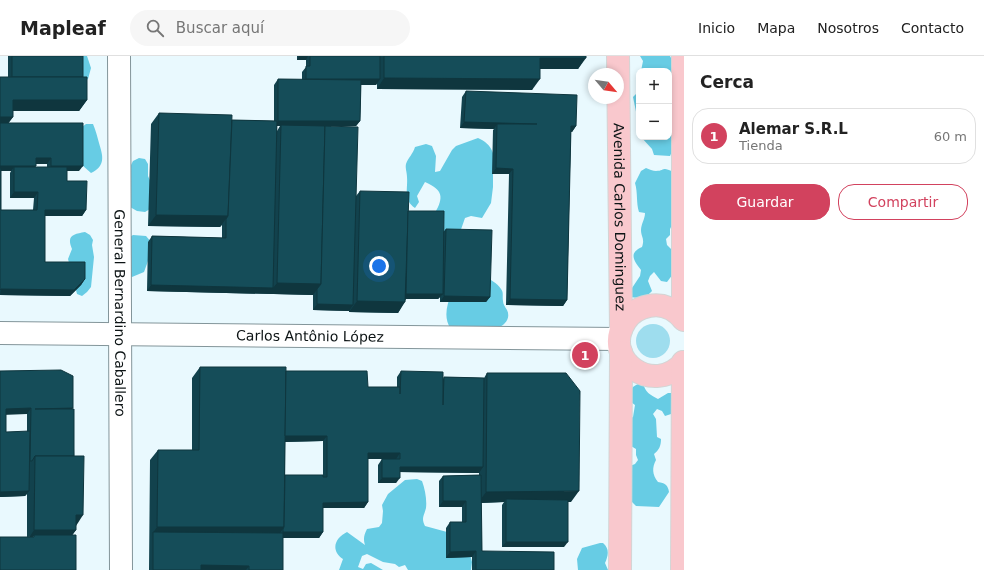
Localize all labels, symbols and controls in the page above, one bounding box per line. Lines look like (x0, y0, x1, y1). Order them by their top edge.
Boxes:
search box (130, 10, 410, 46)
text: Mapleaf (20, 17, 106, 39)
icon: search (144, 17, 166, 39)
text: Buscar aquí (176, 19, 264, 37)
text: Inicio (698, 20, 735, 36)
text: Mapa (757, 20, 795, 36)
text: Nosotros (817, 20, 879, 36)
text: Contacto (901, 20, 964, 36)
north arrow (588, 68, 624, 104)
map controls (636, 68, 672, 140)
button: + (636, 68, 672, 104)
text: Cerca (700, 72, 754, 92)
button: − (636, 104, 672, 140)
text: Alemar S.R.L (739, 120, 848, 138)
street label: Avenida Carlos Dominguez (611, 123, 629, 311)
text: 1 (709, 129, 719, 144)
text: 60 m (934, 129, 967, 144)
text: Tienda (739, 138, 783, 153)
button: Guardar (700, 184, 830, 220)
button: Compartir (838, 184, 968, 220)
street label: General Bernardino Caballero (112, 209, 128, 417)
your location (369, 256, 389, 276)
street label: Carlos Antônio López (236, 327, 384, 345)
pin: 1 (572, 340, 598, 370)

